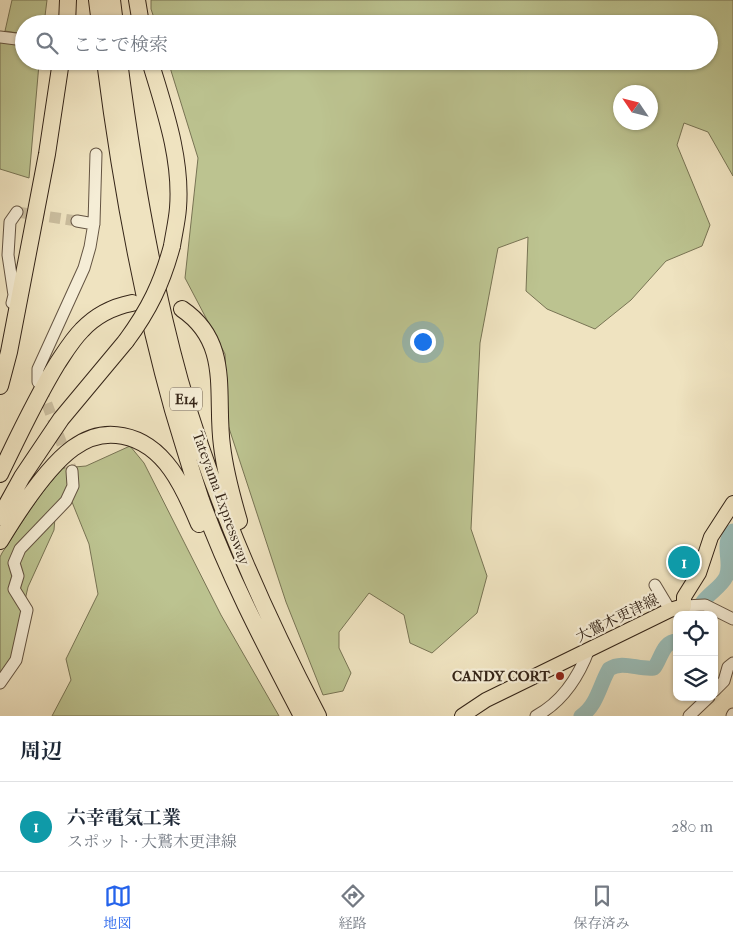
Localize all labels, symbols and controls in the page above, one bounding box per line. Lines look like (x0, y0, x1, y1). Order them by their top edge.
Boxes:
search box (15, 15, 718, 70)
icon: search (33, 29, 61, 57)
text: ここで検索 (73, 34, 168, 56)
north arrow (613, 85, 658, 130)
your location (410, 329, 436, 355)
road number: E14 (170, 388, 202, 410)
street label: Tateyama Expressway (188, 429, 254, 568)
pin: 1 (668, 543, 700, 581)
street label: 大鷲木更津線 (573, 590, 661, 646)
map controls (673, 611, 718, 701)
button: locate (673, 611, 718, 656)
button: layers (673, 656, 718, 701)
place label: CANDY CORT (452, 667, 551, 685)
marker: CANDY CORT (554, 670, 566, 682)
text: 周辺 (20, 739, 62, 763)
text: 六幸電気工業 (67, 807, 181, 829)
text: 1 (33, 817, 39, 836)
text: 280 m (671, 817, 713, 836)
text: スポット · 大鷲木更津線 (67, 832, 237, 851)
tab: 地図 (104, 882, 132, 932)
tab: 経路 (339, 882, 367, 932)
tab: 保存済み (574, 882, 630, 932)

